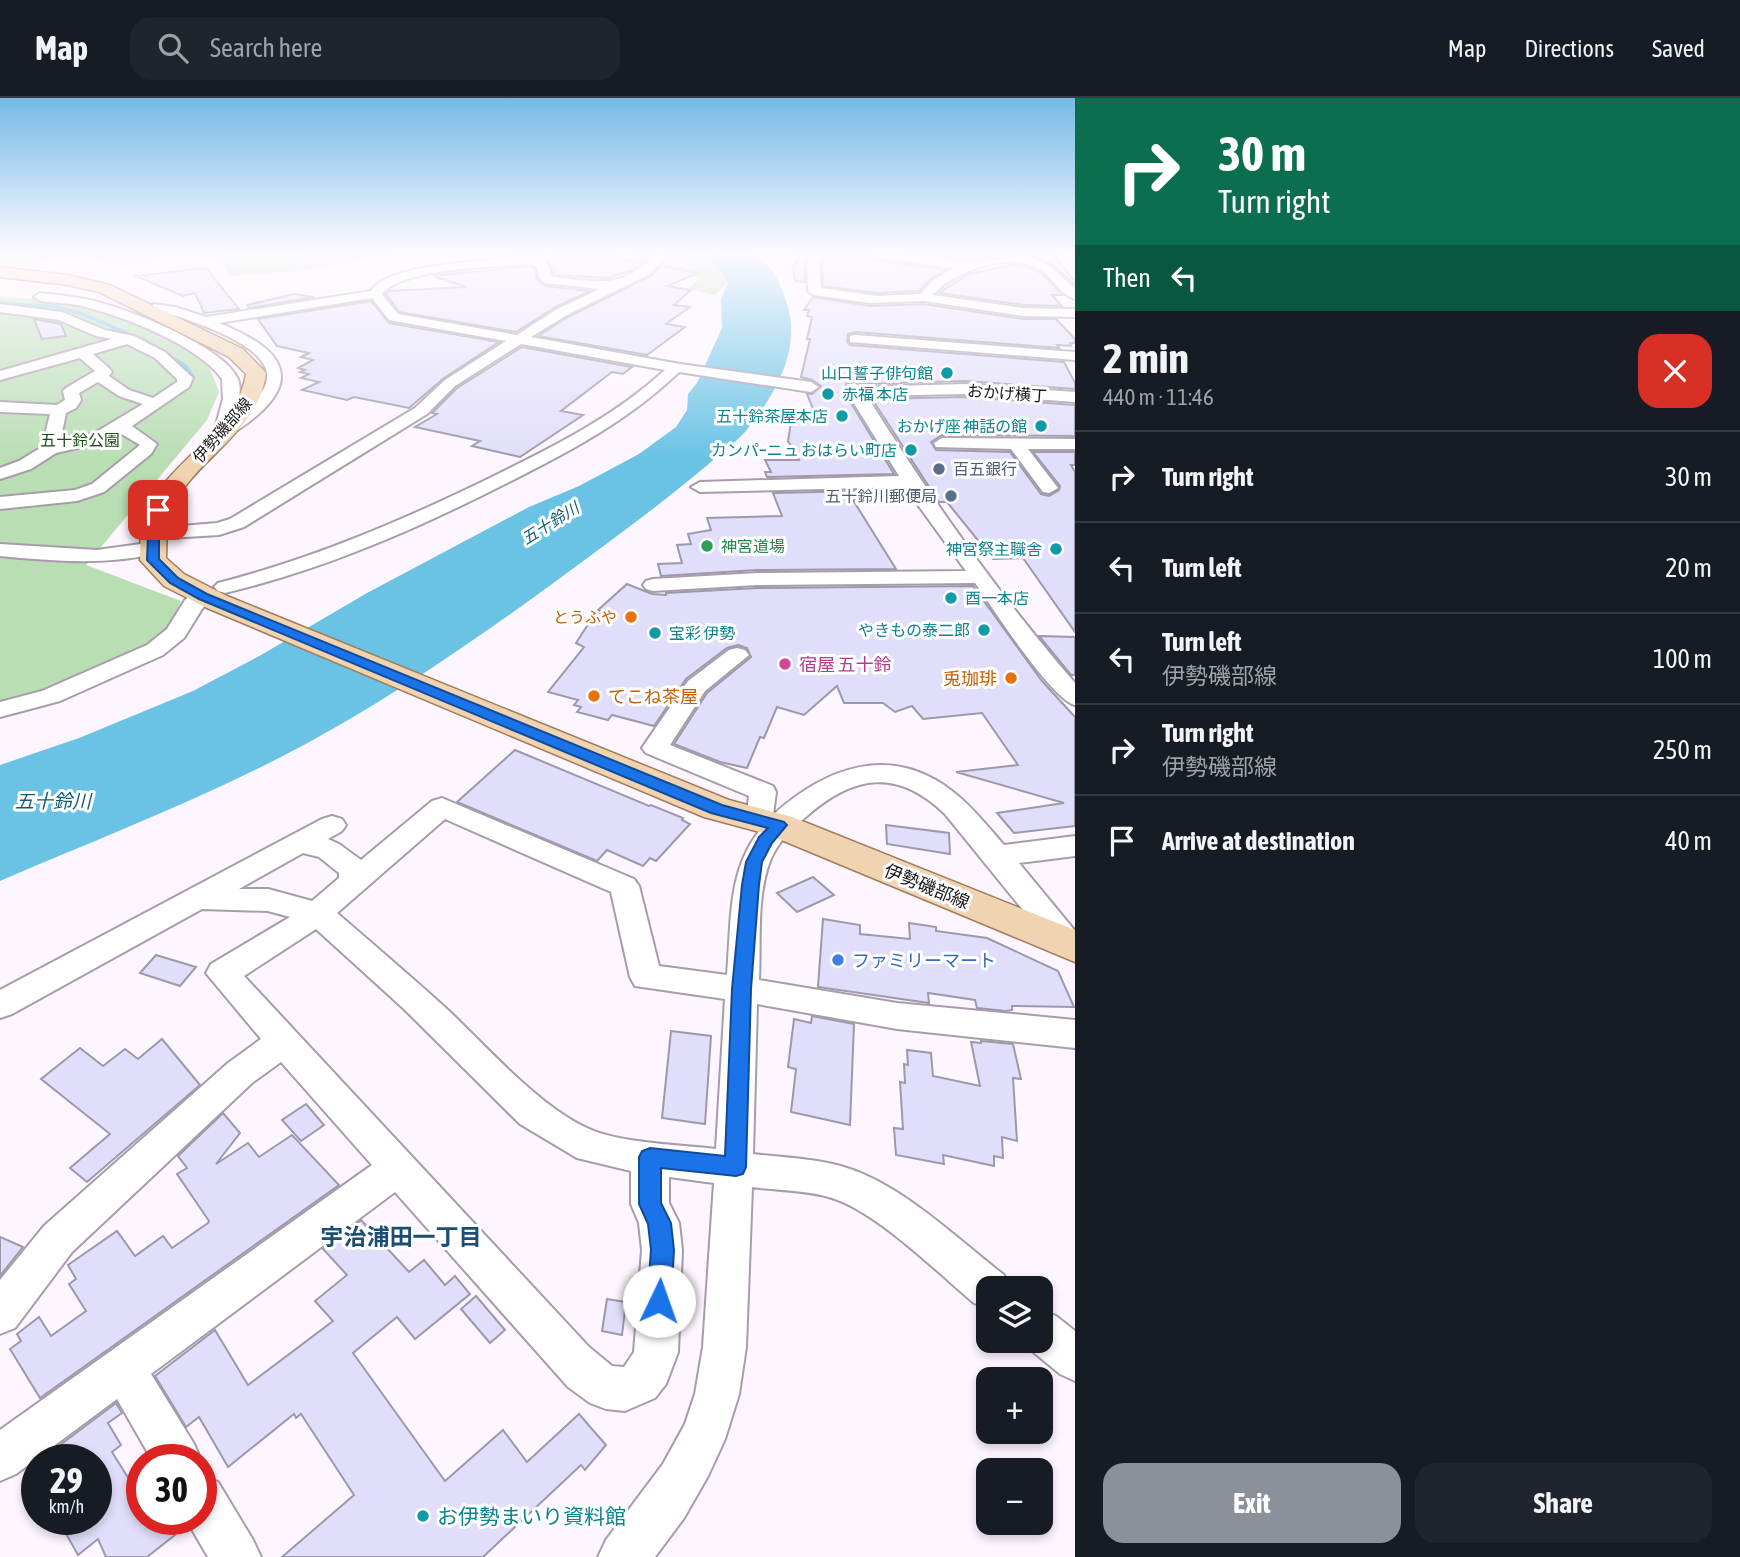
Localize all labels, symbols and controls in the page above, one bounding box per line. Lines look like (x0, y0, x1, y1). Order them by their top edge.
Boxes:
search box (130, 17, 620, 80)
text: Map (35, 29, 88, 67)
icon: search (154, 29, 192, 67)
text: Search here (210, 33, 322, 63)
text: Map (1448, 35, 1486, 62)
text: Directions (1524, 35, 1614, 62)
text: Saved (1652, 35, 1705, 62)
text: 30 m (1218, 125, 1306, 181)
icon: right (1103, 126, 1194, 217)
text: Turn right (1218, 183, 1331, 220)
icon: left (1165, 259, 1203, 297)
text: Then (1103, 263, 1151, 293)
text: 2 min (1103, 334, 1189, 382)
button: close (1638, 334, 1712, 408)
place label: 山口誓子俳句館 (821, 364, 933, 382)
marker: 山口誓子俳句館 (939, 365, 955, 381)
street label: おかげ横丁 (966, 381, 1048, 405)
text: 440 m · 11:46 (1103, 384, 1214, 410)
place label: 赤福 本店 (842, 385, 908, 403)
marker: 赤福 本店 (820, 386, 836, 402)
street label: 伊勢磯部線 (189, 394, 255, 466)
place label: 五十鈴茶屋本店 (716, 407, 828, 425)
marker: 五十鈴茶屋本店 (834, 408, 850, 424)
place label: おかげ座 神話の館 (897, 417, 1027, 435)
marker: おかげ座 神話の館 (1033, 418, 1049, 434)
park label: 五十鈴公園 (40, 431, 120, 449)
place label: カンパｰニュ おはらい町店 (711, 441, 897, 459)
marker: カンパｰニュ おはらい町店 (903, 442, 919, 458)
icon: right (1103, 458, 1141, 496)
place label: 百五銀行 (953, 460, 1017, 478)
marker: 百五銀行 (931, 461, 947, 477)
text: Turn right (1162, 462, 1253, 492)
text: 30 m (1665, 462, 1712, 492)
pin (128, 480, 188, 540)
place label: 五十鈴川郵便局 (825, 487, 937, 505)
marker: 五十鈴川郵便局 (943, 488, 959, 504)
icon: arrive (139, 491, 177, 529)
water label: 五十鈴川 (518, 497, 584, 548)
place label: 神宮道場 (721, 537, 785, 555)
marker: 神宮道場 (699, 538, 715, 554)
place label: 神宮祭主職舎 (946, 540, 1042, 558)
marker: 神宮祭主職舎 (1048, 541, 1064, 557)
icon: left (1103, 549, 1141, 587)
text: Turn left (1162, 553, 1242, 583)
text: 20 m (1665, 553, 1712, 583)
place label: 酉一本店 (965, 589, 1029, 607)
marker: 酉一本店 (943, 590, 959, 606)
place label: とうふや (553, 608, 617, 626)
marker: とうふや (623, 609, 639, 625)
place label: やきもの泰二郎 (858, 621, 970, 639)
marker: やきもの泰二郎 (976, 622, 992, 638)
place label: 宝彩 伊勢 (669, 624, 735, 642)
marker: 宝彩 伊勢 (647, 625, 663, 641)
text: Turn left (1162, 627, 1242, 657)
icon: left (1103, 640, 1141, 678)
text: 100 m (1653, 644, 1712, 674)
place label: 宿屋 五十鈴 (799, 654, 891, 675)
marker: 宿屋 五十鈴 (777, 656, 793, 672)
text: 伊勢磯部線 (1162, 663, 1277, 689)
place label: 兎珈琲 (943, 668, 997, 689)
marker: 兎珈琲 (1003, 670, 1019, 686)
place label: てこね茶屋 (608, 686, 698, 707)
marker: てこね茶屋 (586, 688, 602, 704)
text: Turn right (1162, 718, 1253, 748)
icon: right (1103, 731, 1141, 769)
text: 250 m (1653, 735, 1712, 765)
text: 伊勢磯部線 (1162, 754, 1277, 780)
water label: 五十鈴川 (15, 790, 93, 812)
icon: arrive (1103, 822, 1141, 860)
text: Arrive at destination (1162, 826, 1355, 856)
text: 40 m (1665, 826, 1712, 856)
street label: 伊勢磯部線 (881, 859, 973, 913)
place label: ファミリーマート (852, 950, 996, 971)
marker: ファミリーマート (830, 952, 846, 968)
district label: 宇治浦田一丁目 (321, 1224, 482, 1250)
position arrow (622, 1264, 696, 1338)
map controls (976, 1276, 1053, 1535)
button: layers (976, 1276, 1053, 1353)
button: + (976, 1367, 1053, 1444)
speed limit sign: 30 (126, 1444, 217, 1535)
button: − (976, 1458, 1053, 1535)
text: 29 (50, 1460, 83, 1500)
button: Exit (1103, 1463, 1401, 1543)
button: Share (1415, 1463, 1712, 1543)
text: km/h (49, 1496, 84, 1517)
place label: お伊勢まいり資料館 (437, 1504, 626, 1528)
marker: お伊勢まいり資料館 (415, 1508, 431, 1524)

